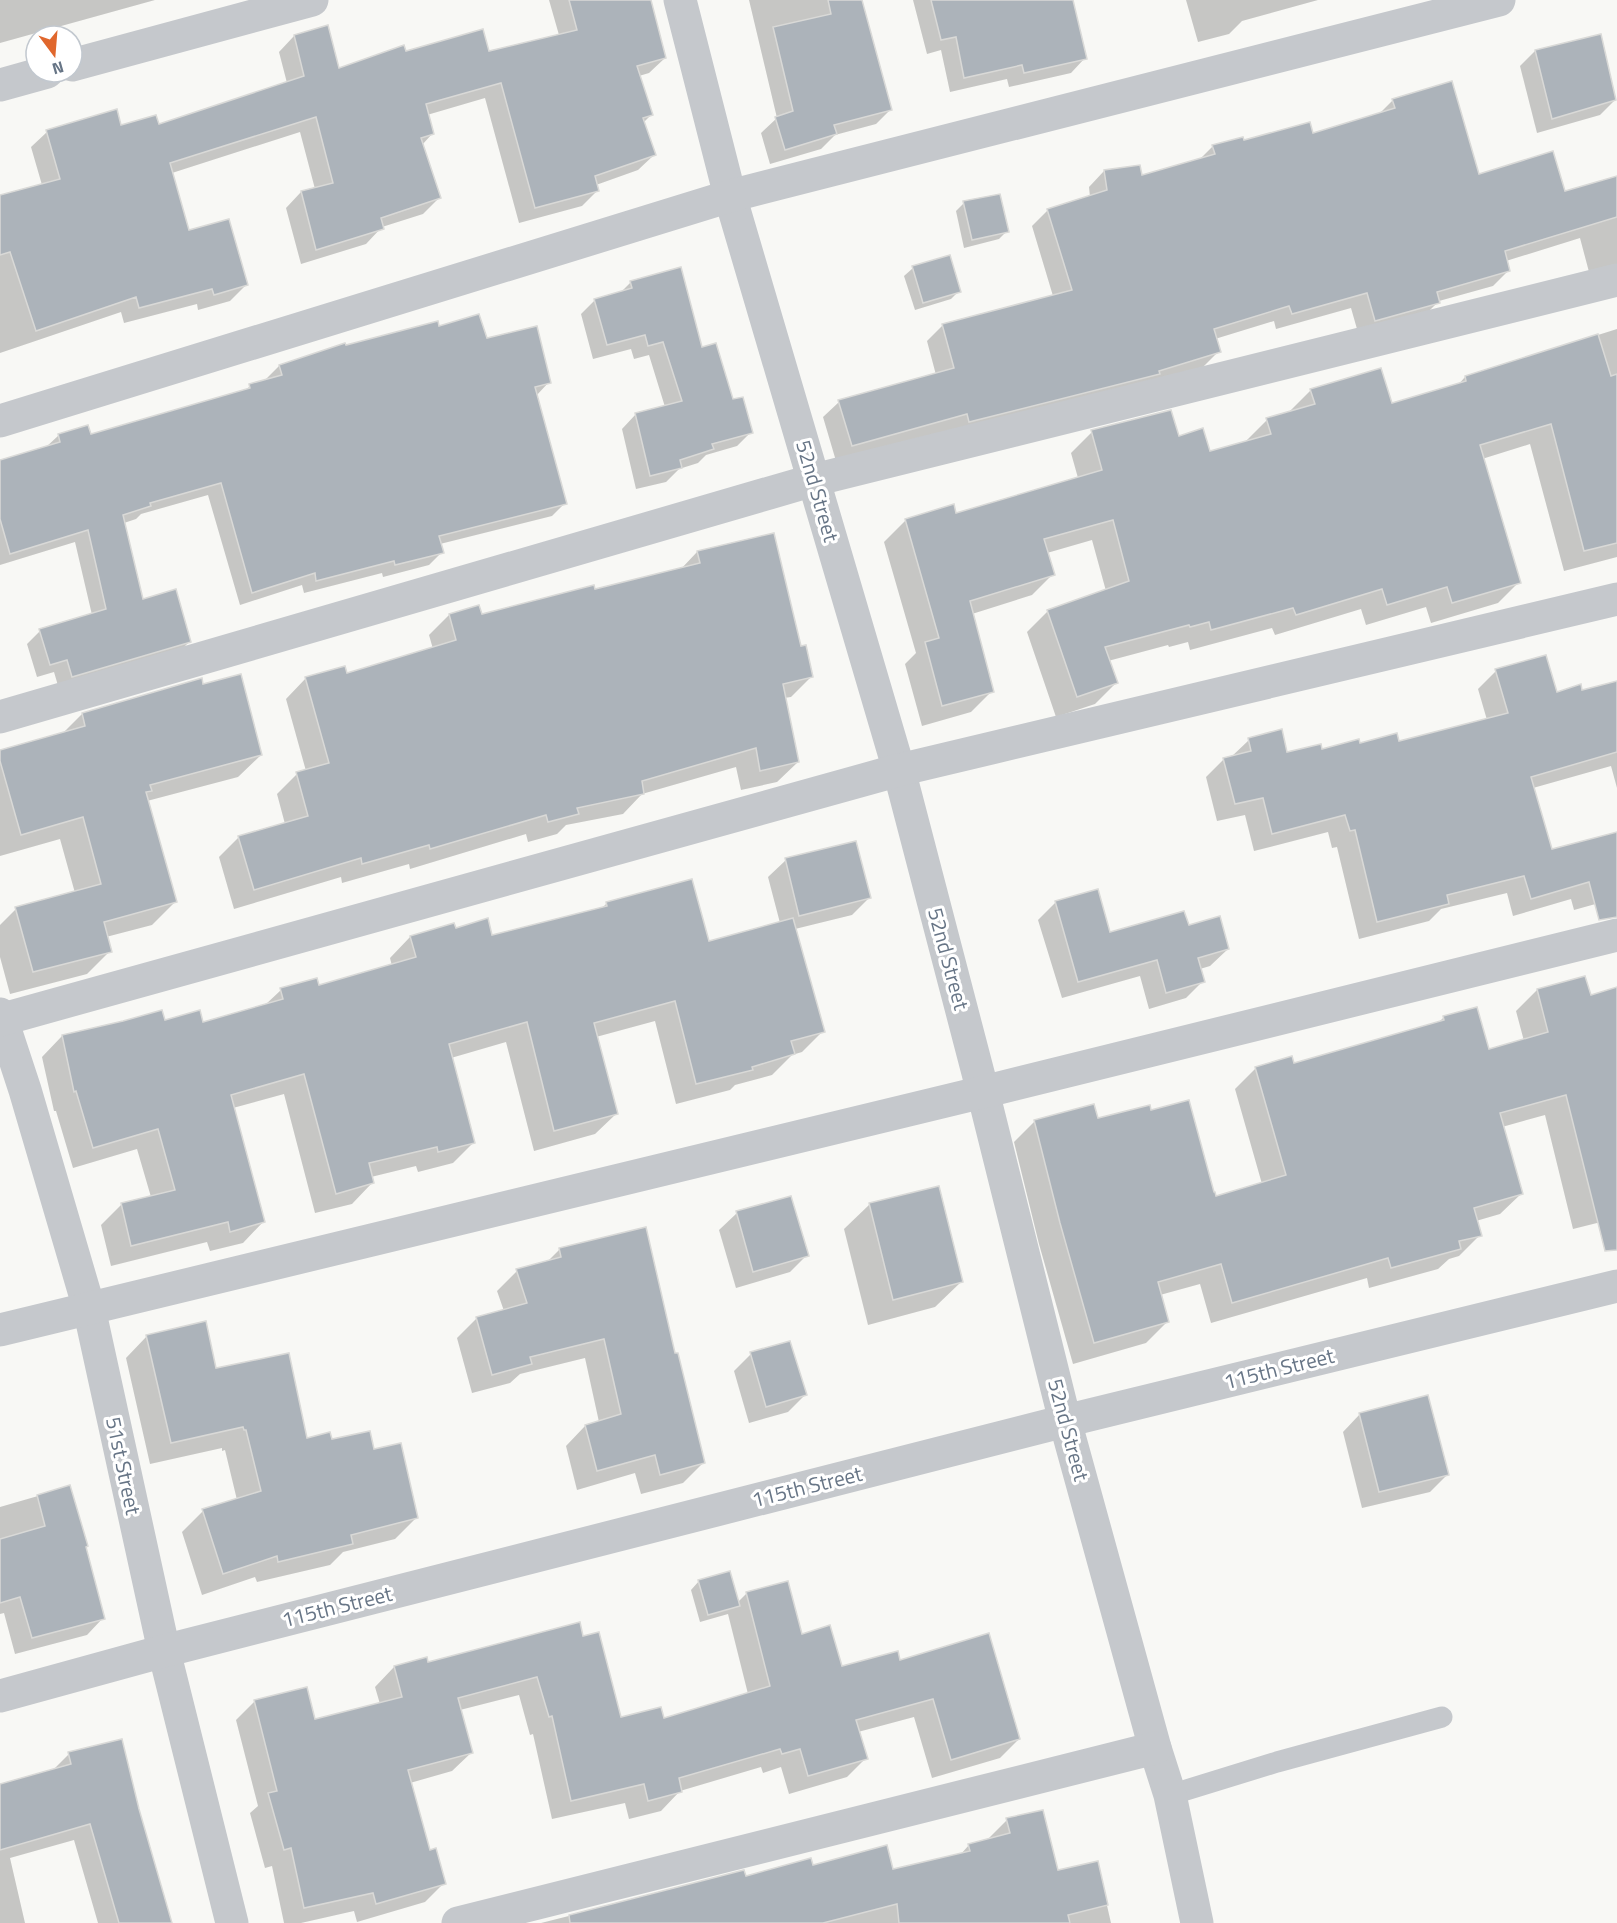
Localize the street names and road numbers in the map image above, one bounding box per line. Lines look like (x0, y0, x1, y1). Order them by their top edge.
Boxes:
street label: 52nd Street (788, 436, 848, 546)
street label: 52nd Street (920, 904, 978, 1014)
street label: 115th Street (1220, 1339, 1338, 1397)
street label: 52nd Street (1040, 1375, 1098, 1485)
street label: 51st Street (98, 1414, 150, 1518)
street label: 115th Street (748, 1457, 866, 1515)
street label: 115th Street (278, 1577, 396, 1635)

